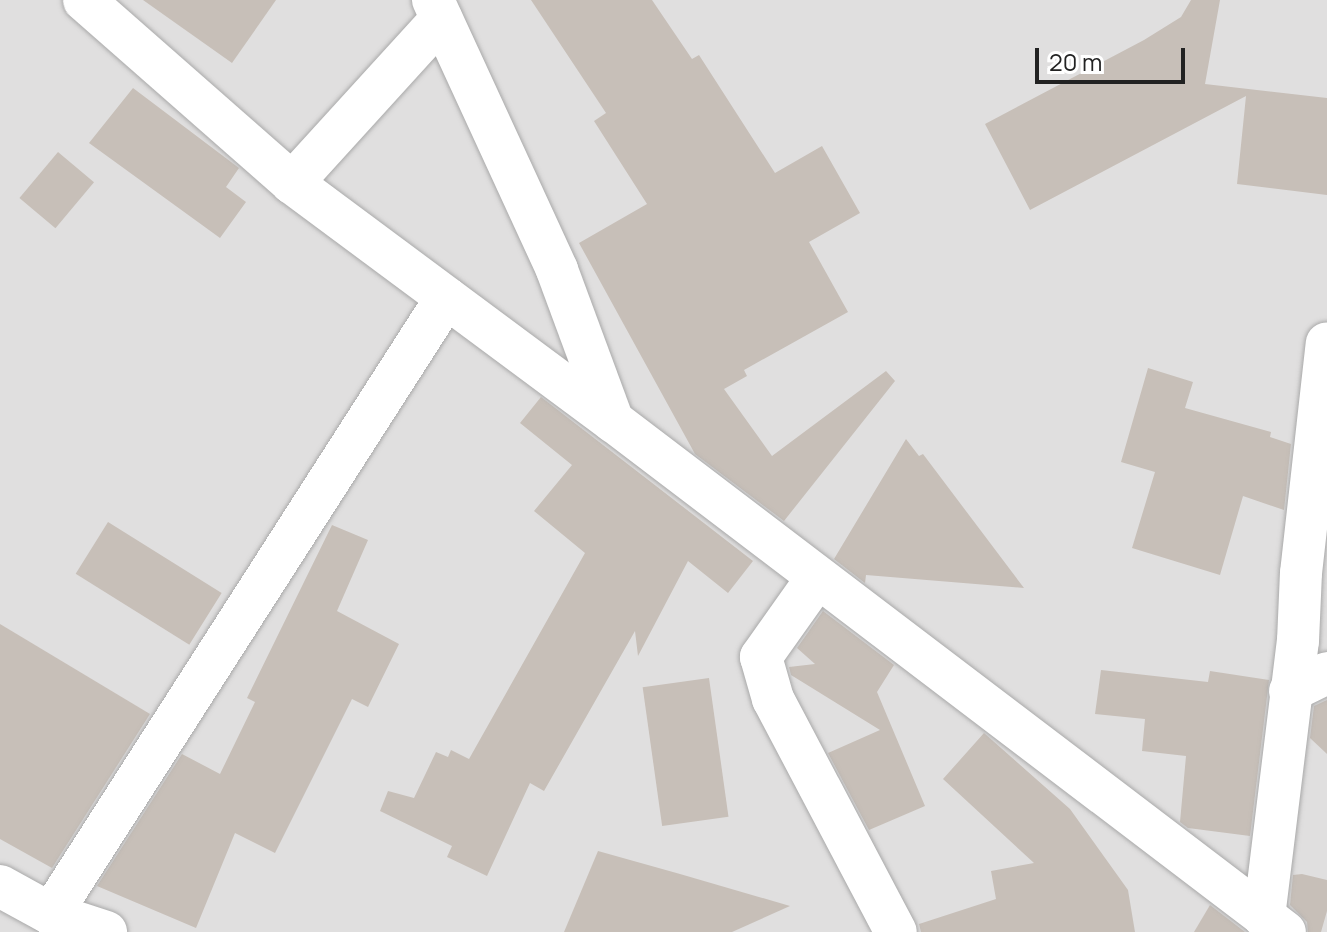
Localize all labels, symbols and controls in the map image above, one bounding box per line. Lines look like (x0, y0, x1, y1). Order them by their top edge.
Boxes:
scale bar (1039, 32, 1189, 82)
text: 20 m (1049, 45, 1102, 78)

